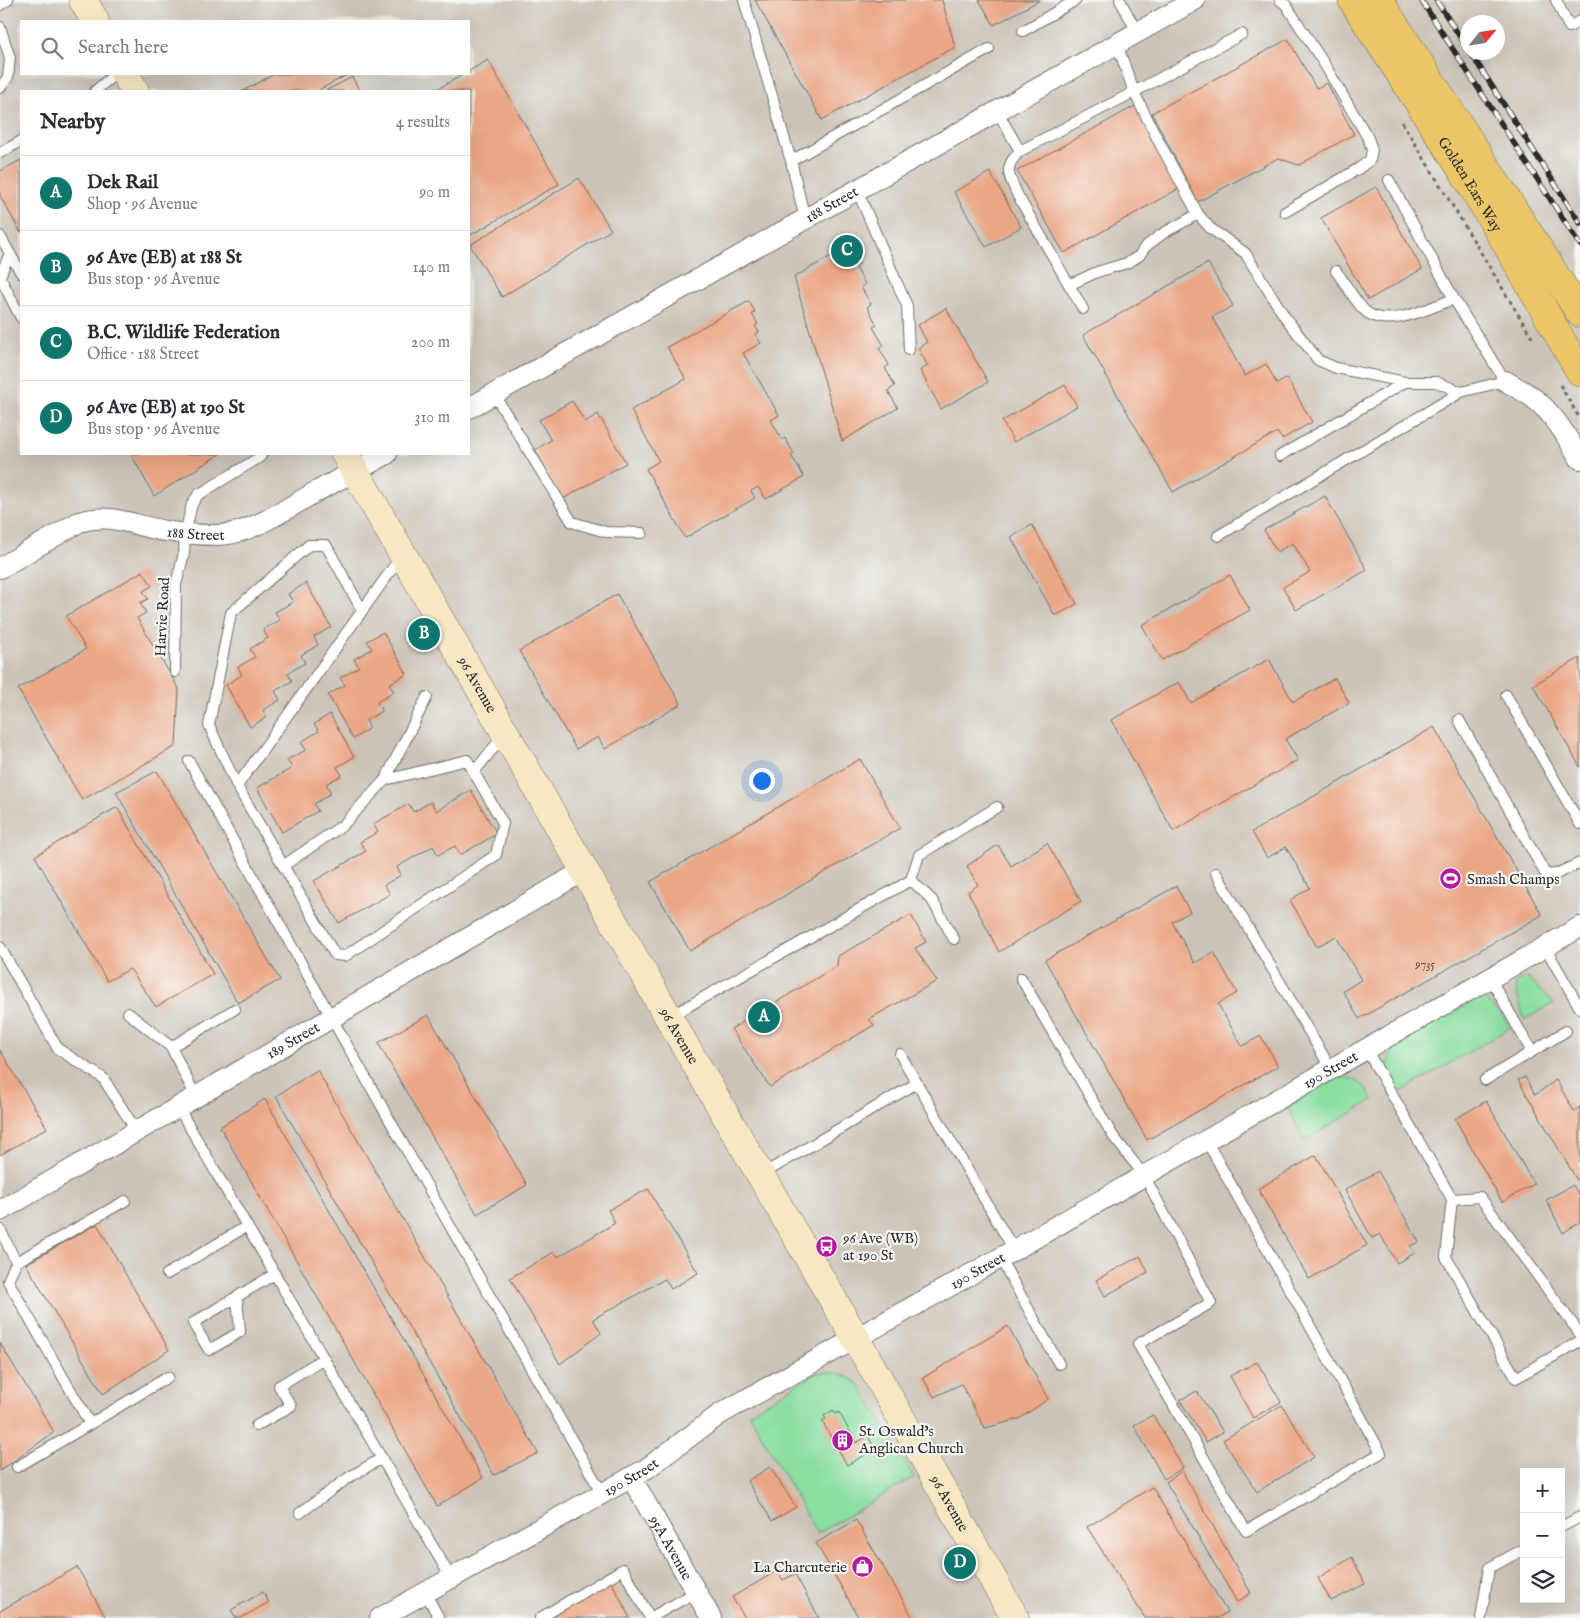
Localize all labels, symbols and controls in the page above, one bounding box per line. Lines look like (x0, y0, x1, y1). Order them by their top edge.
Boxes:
north arrow (1460, 15, 1505, 60)
search box (20, 20, 470, 75)
icon: search (38, 34, 66, 62)
text: Search here (78, 36, 169, 60)
text: Nearby (40, 109, 105, 136)
text: 4 results (396, 113, 450, 133)
street label: Golden Ears Way (1433, 133, 1506, 236)
text: Dek Rail (87, 171, 158, 195)
street label: 188 Street (802, 182, 862, 227)
text: A (51, 183, 61, 203)
text: 90 m (419, 183, 450, 203)
text: Shop · 96 Avenue (87, 195, 198, 215)
pin: C (831, 232, 863, 270)
text: 96 Ave (EB) at 188 St (87, 246, 242, 270)
text: B (51, 258, 61, 278)
text: 140 m (412, 258, 450, 278)
text: Bus stop · 96 Avenue (87, 270, 220, 290)
text: B.C. Wildlife Federation (87, 321, 280, 345)
text: C (50, 333, 62, 353)
text: 200 m (411, 333, 450, 353)
text: Office · 188 Street (87, 345, 199, 365)
text: 96 Ave (EB) at 190 St (87, 396, 245, 420)
text: D (50, 408, 62, 428)
text: 310 m (414, 408, 450, 428)
text: Bus stop · 96 Avenue (87, 420, 220, 440)
street label: 188 Street (165, 522, 225, 545)
street label: Harvie Road (151, 576, 174, 657)
pin: B (408, 615, 440, 653)
street label: 96 Avenue (453, 652, 501, 717)
your location (749, 768, 775, 794)
sports icon: Smash Champs (1439, 867, 1463, 891)
place label: Smash Champs (1467, 870, 1559, 889)
house number: 9735 (1414, 957, 1435, 972)
pin: A (748, 998, 780, 1036)
street label: 96 Avenue (655, 1004, 703, 1068)
street label: 189 Street (263, 1018, 323, 1064)
street label: 190 Street (1300, 1047, 1361, 1093)
place label: 96 Ave (WB) at 190 St (842, 1229, 918, 1265)
bus stop icon: 96 Ave (WB) at 190 St (815, 1235, 839, 1259)
street label: 190 Street (947, 1248, 1009, 1294)
place label: St. Oswald's Anglican Church (858, 1422, 964, 1458)
building icon: St. Oswald's Anglican Church (831, 1428, 855, 1452)
street label: 190 Street (601, 1454, 663, 1501)
map controls (1520, 1468, 1565, 1603)
button: + (1520, 1468, 1565, 1513)
street label: 96 Avenue (925, 1471, 973, 1535)
street label: 95A Avenue (644, 1511, 696, 1583)
button: − (1520, 1513, 1565, 1558)
pin: D (944, 1544, 976, 1582)
shop icon: La Charcuterie (851, 1555, 875, 1579)
place label: La Charcuterie (753, 1558, 847, 1577)
button: layers (1520, 1558, 1565, 1603)

